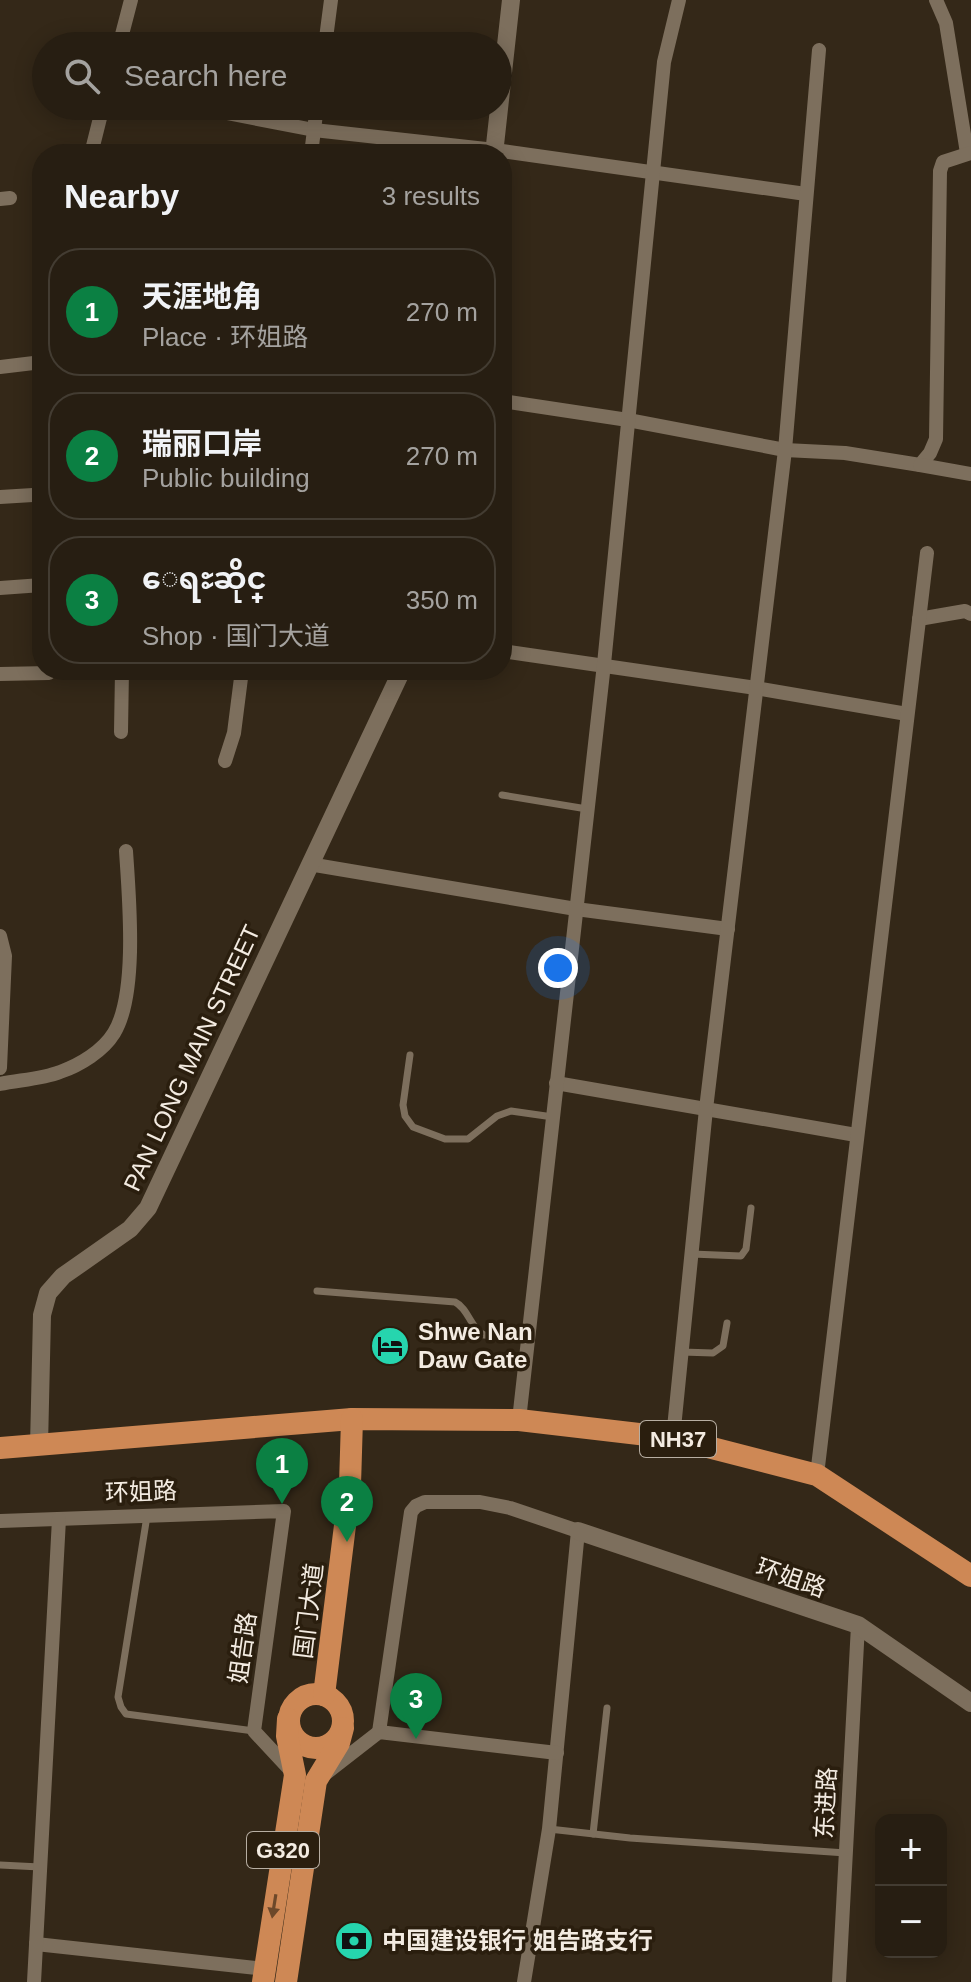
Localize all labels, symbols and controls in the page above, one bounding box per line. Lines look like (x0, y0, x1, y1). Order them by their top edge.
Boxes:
search box (32, 32, 512, 120)
icon: search (60, 54, 104, 98)
text: Search here (124, 59, 287, 92)
text: Nearby (64, 177, 179, 215)
text: 3 results (382, 181, 480, 211)
text: 天涯地角 (142, 280, 262, 313)
text: 1 (85, 297, 99, 327)
text: 270 m (406, 297, 478, 327)
text: Place · 环姐路 (142, 322, 308, 352)
text: 瑞丽口岸 (142, 427, 262, 460)
text: 2 (85, 441, 99, 471)
text: 270 m (406, 441, 478, 471)
text: Public building (142, 463, 310, 493)
text: ေရႊဆိုင္ (142, 562, 267, 595)
text: 3 (85, 585, 99, 615)
text: 350 m (406, 585, 478, 615)
text: Shop · 国门大道 (142, 621, 330, 651)
street label: PAN LONG MAIN STREET (118, 920, 265, 1195)
your location (538, 948, 578, 988)
place label: Shwe Nan Daw Gate (418, 1318, 533, 1373)
hotel icon: Shwe Nan Daw Gate (369, 1325, 411, 1367)
road number: NH37 (640, 1421, 716, 1457)
pin: 1 (256, 1438, 308, 1504)
pin: 2 (321, 1476, 373, 1542)
street label: 环姐路 (105, 1477, 177, 1506)
street label: 环姐路 (753, 1553, 830, 1602)
street label: 国门大道 (289, 1562, 328, 1660)
street label: 姐告路 (224, 1610, 261, 1685)
pin: 3 (390, 1673, 442, 1739)
street label: 东进路 (810, 1766, 841, 1840)
map controls (875, 1814, 947, 1958)
button: + (875, 1814, 947, 1886)
road number: G320 (247, 1832, 319, 1868)
button: − (875, 1886, 947, 1958)
one-way arrow (268, 1894, 280, 1919)
bank icon: 中国建设银行 姐告路支行 (333, 1920, 375, 1962)
place label: 中国建设银行 姐告路支行 (382, 1927, 653, 1954)

